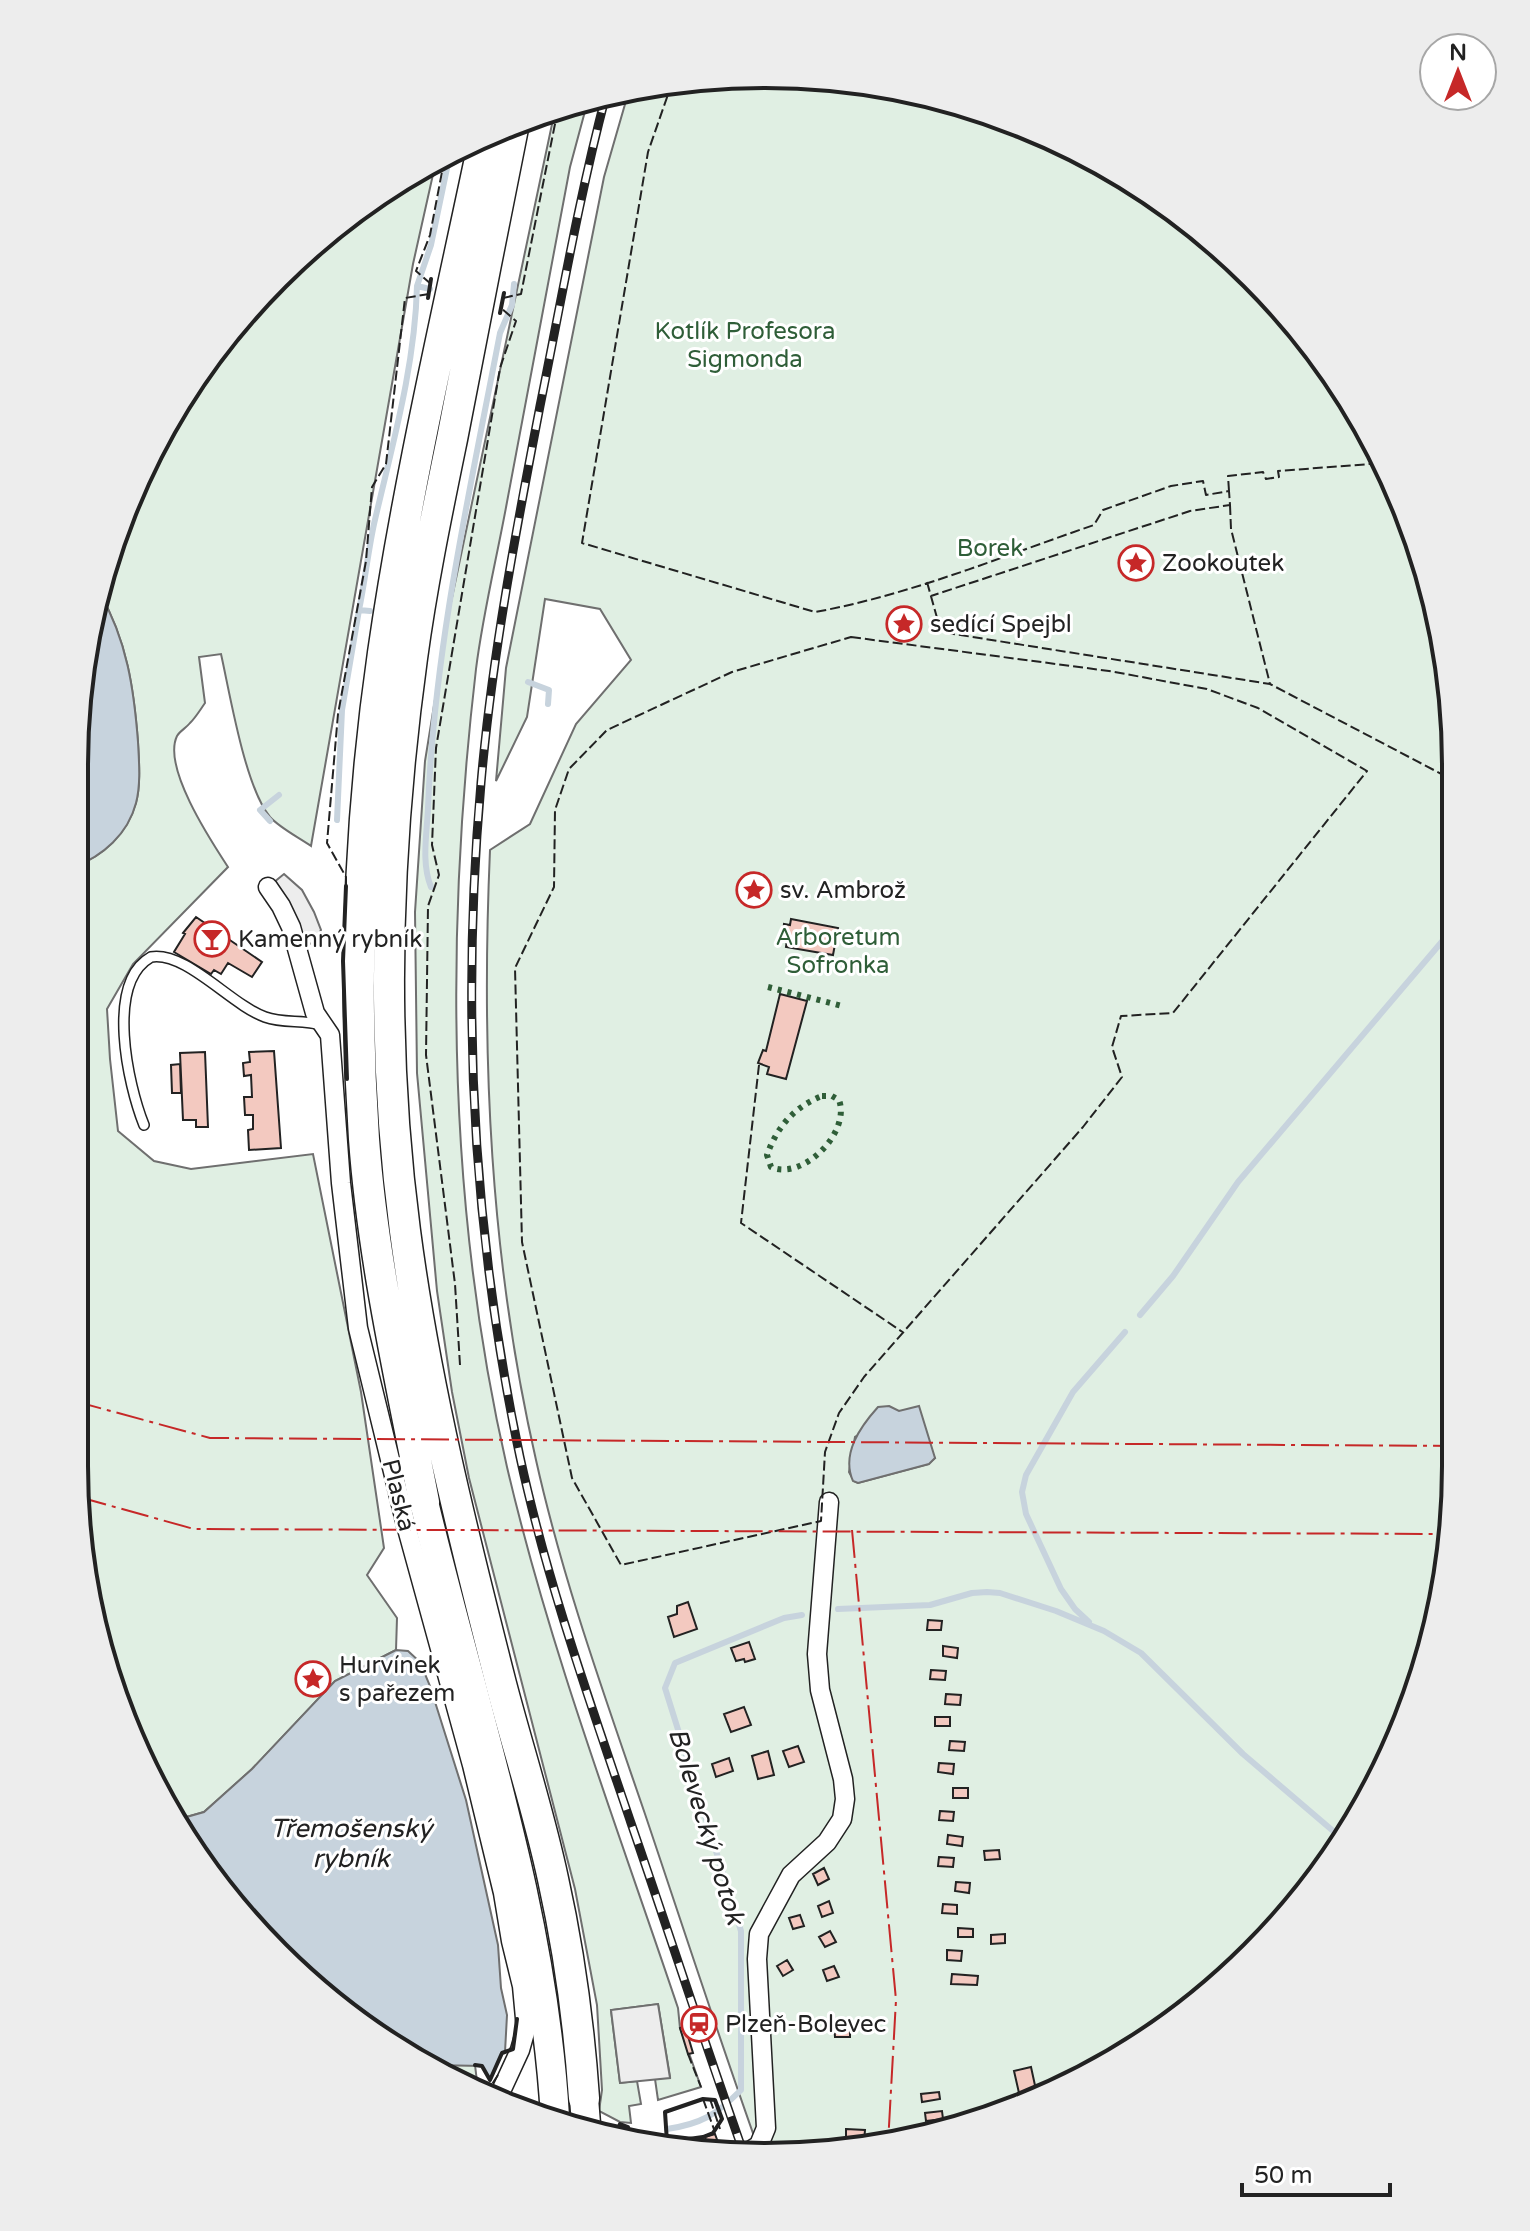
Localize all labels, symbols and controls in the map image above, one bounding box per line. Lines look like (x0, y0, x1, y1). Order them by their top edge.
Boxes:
north arrow (1418, 32, 1498, 112)
text: N (1449, 40, 1467, 66)
park label: Kotlík Profesora Sigmonda (654, 317, 836, 374)
park label: Borek (957, 534, 1023, 563)
place icon: Zookoutek (1117, 544, 1155, 582)
place label: Zookoutek (1162, 549, 1284, 578)
place icon: sedící Spejbl (885, 605, 923, 643)
place label: sedící Spejbl (930, 610, 1072, 639)
place icon: sv. Ambrož (735, 871, 773, 909)
place label: sv. Ambrož (780, 876, 906, 905)
bar icon: Kamenný rybník (193, 920, 231, 958)
park label: Arboretum Sofronka (776, 923, 900, 980)
place label: Kamenný rybník (238, 925, 422, 954)
street label: Plaská (376, 1456, 421, 1534)
place label: Hurvínek s pařezem (339, 1651, 455, 1708)
place icon: Hurvínek s pařezem (294, 1660, 332, 1698)
water label: Bolevecký potok (662, 1724, 752, 1930)
water label: Třemošenský rybník (270, 1813, 435, 1874)
station icon: Plzeň-Bolevec (680, 2005, 718, 2043)
place label: Plzeň-Bolevec (725, 2010, 886, 2039)
scale bar (1242, 2147, 1390, 2197)
text: 50 m (1254, 2161, 1312, 2190)

